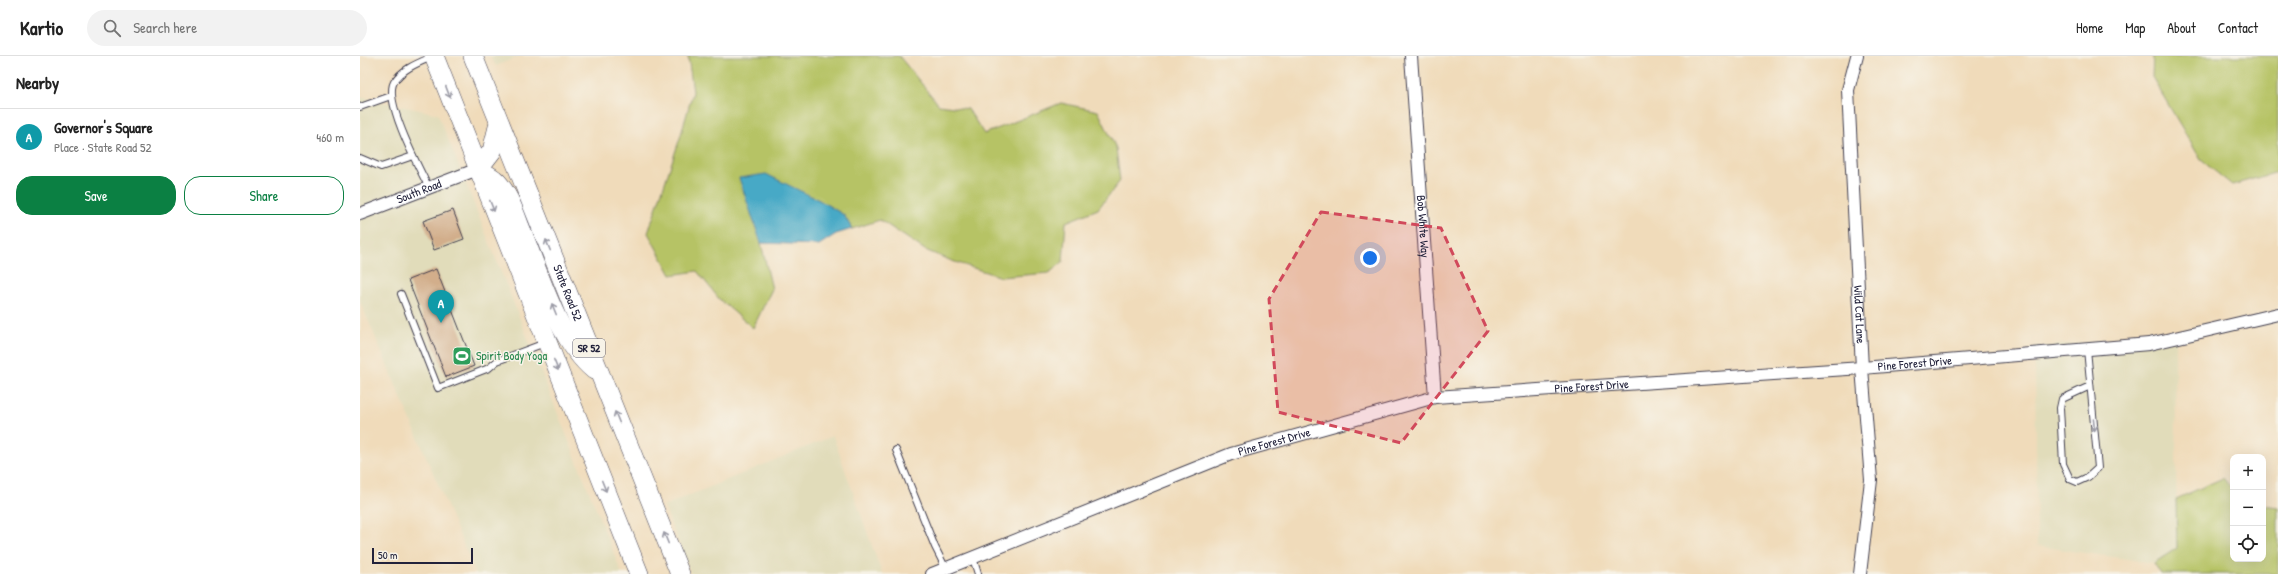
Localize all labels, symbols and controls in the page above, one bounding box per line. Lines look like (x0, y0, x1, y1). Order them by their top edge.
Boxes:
search box (87, 10, 367, 46)
text: Kartio (20, 15, 63, 41)
icon: search (101, 17, 123, 39)
text: Search here (133, 17, 197, 38)
text: Home (2076, 18, 2103, 37)
text: Map (2125, 18, 2145, 37)
text: About (2167, 18, 2196, 37)
text: Contact (2218, 18, 2258, 37)
text: Nearby (16, 71, 59, 94)
one-way arrow (445, 86, 453, 98)
text: Governor's Square (54, 117, 153, 138)
text: A (26, 128, 32, 146)
text: 460 m (316, 128, 344, 146)
text: Place · State Road 52 (54, 138, 152, 156)
street label: South Road (394, 175, 444, 207)
button: Save (16, 176, 176, 215)
button: Share (184, 176, 344, 215)
street label: Bob White Way (1413, 195, 1434, 258)
one-way arrow (489, 199, 497, 211)
one-way arrow (543, 239, 551, 251)
your location (1360, 248, 1380, 268)
street label: State Road 52 (549, 262, 587, 324)
street label: Wild Cat Lane (1850, 285, 1870, 344)
pin: A (428, 290, 454, 323)
one-way arrow (549, 303, 557, 315)
road number: SR 52 (573, 339, 605, 357)
sports icon: Spirit Body Yoga (451, 345, 473, 367)
place label: Spirit Body Yoga (476, 347, 547, 364)
street label: Pine Forest Drive (1877, 351, 1953, 375)
one-way arrow (552, 359, 560, 371)
street label: Pine Forest Drive (1554, 375, 1630, 397)
one-way arrow (613, 412, 620, 424)
one-way arrow (2090, 418, 2097, 431)
street label: Pine Forest Drive (1236, 423, 1312, 460)
map controls (2230, 454, 2266, 562)
button: + (2230, 454, 2266, 490)
one-way arrow (601, 480, 608, 492)
button: − (2230, 490, 2266, 526)
button: locate (2230, 526, 2266, 562)
one-way arrow (661, 532, 669, 544)
scale bar (372, 546, 473, 565)
text: 50 m (378, 548, 398, 562)

